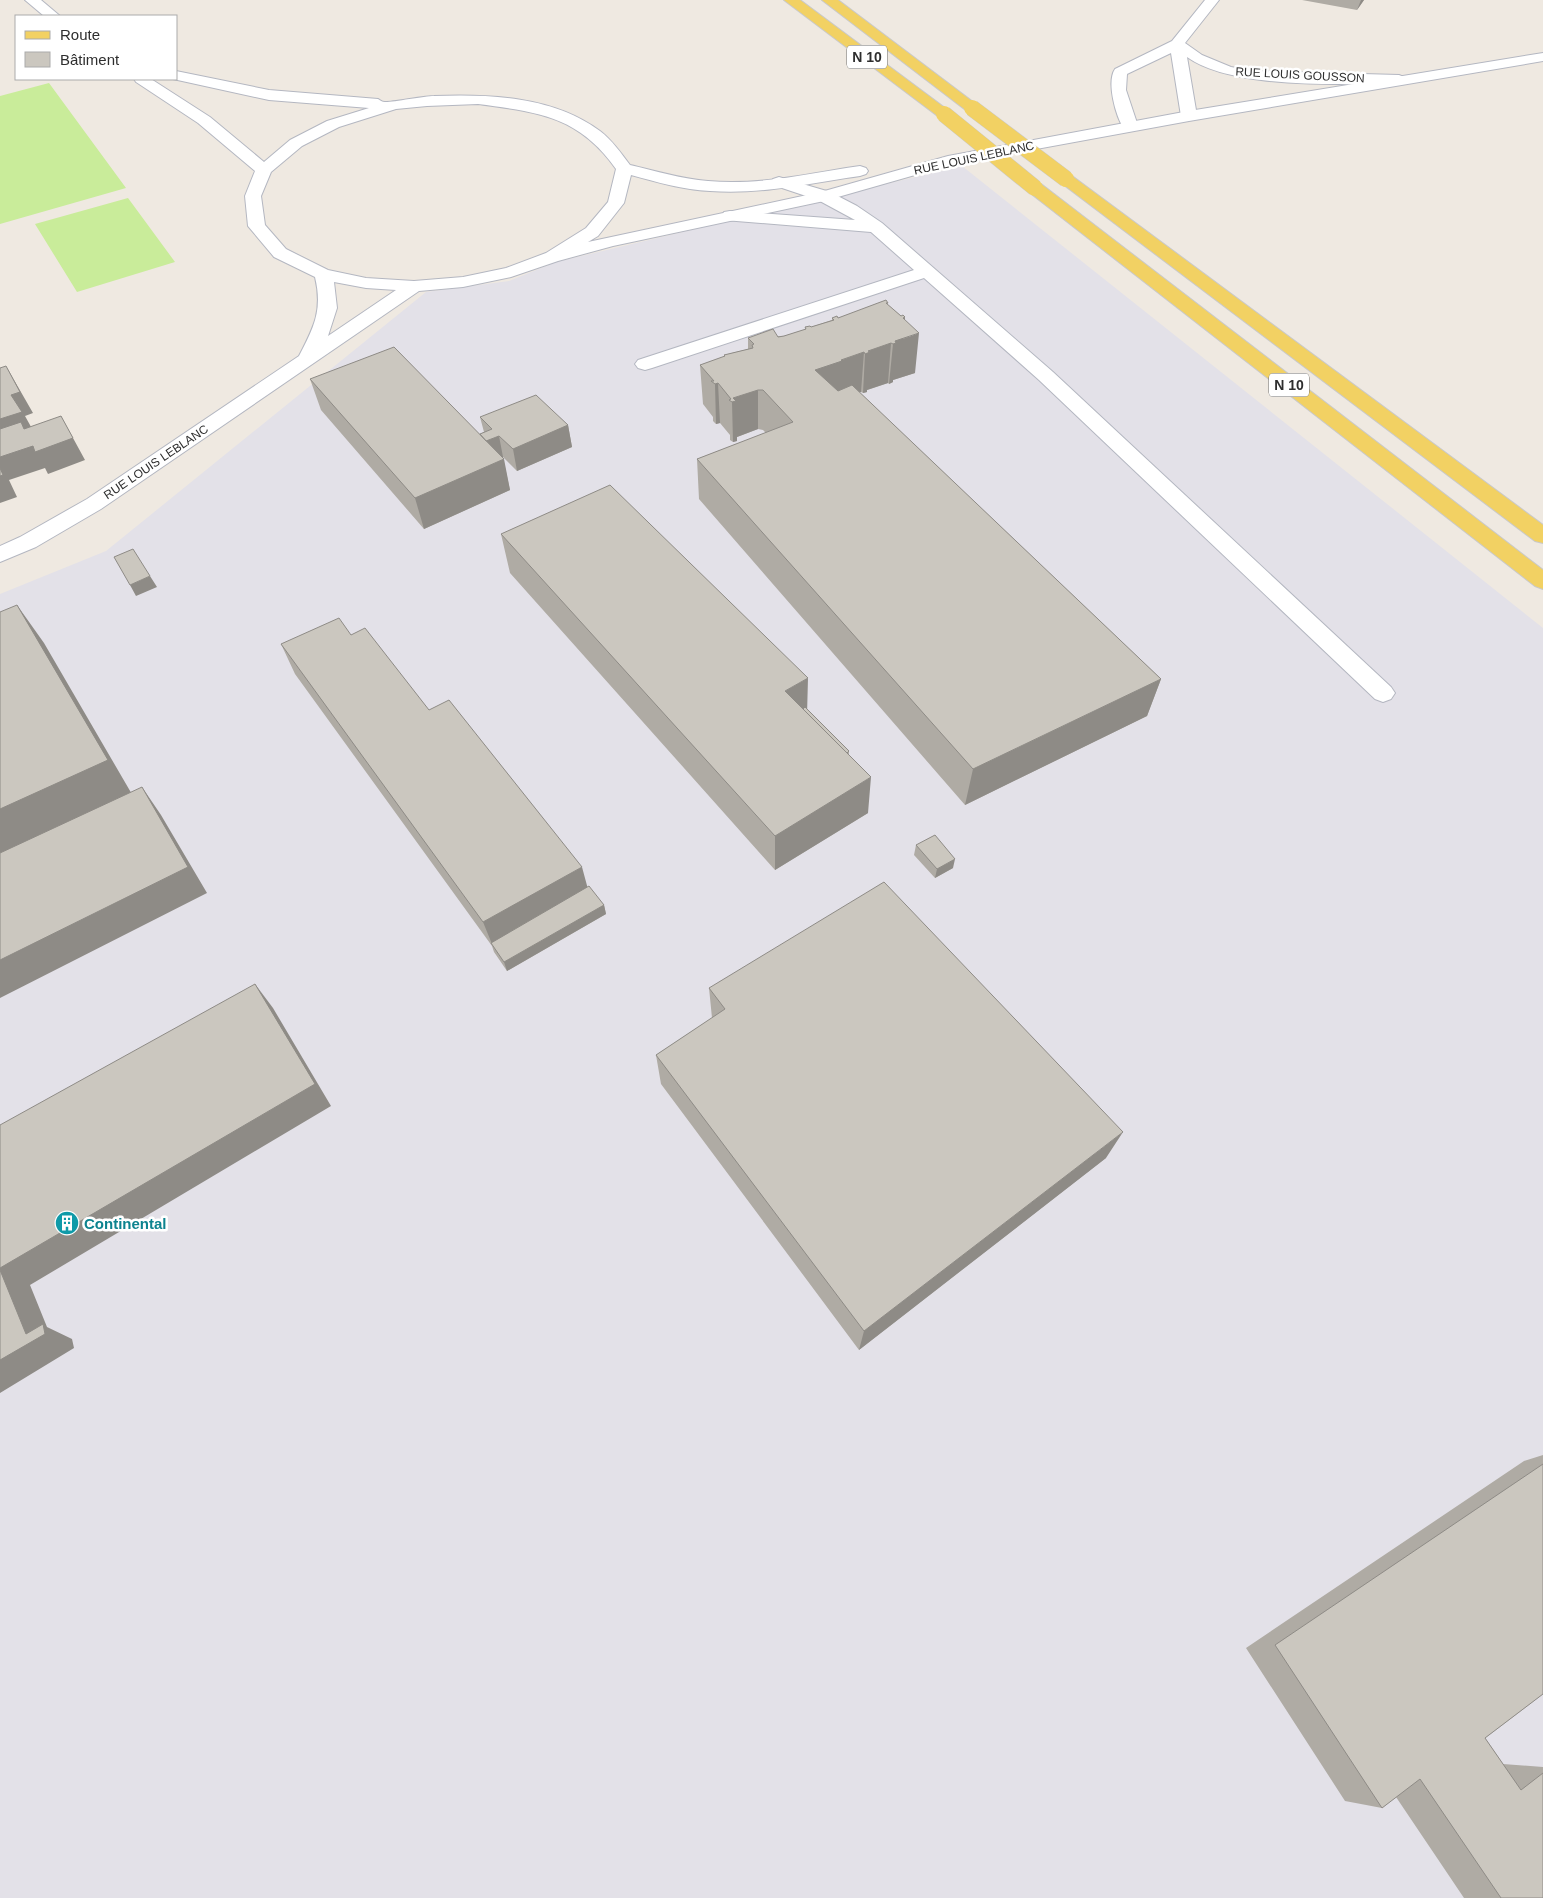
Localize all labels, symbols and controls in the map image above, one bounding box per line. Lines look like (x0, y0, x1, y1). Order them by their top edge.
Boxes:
legend (15, 15, 178, 80)
text: Route (60, 26, 100, 43)
road number: N 10 (847, 46, 887, 68)
text: Bâtiment (60, 51, 120, 68)
street label: RUE LOUIS GOUSSON (1235, 65, 1365, 85)
street label: RUE LOUIS LEBLANC (913, 138, 1036, 178)
road number: N 10 (1269, 374, 1309, 396)
street label: RUE LOUIS LEBLANC (101, 422, 211, 502)
building icon: Continental (54, 1210, 80, 1236)
place label: Continental (84, 1215, 167, 1232)

